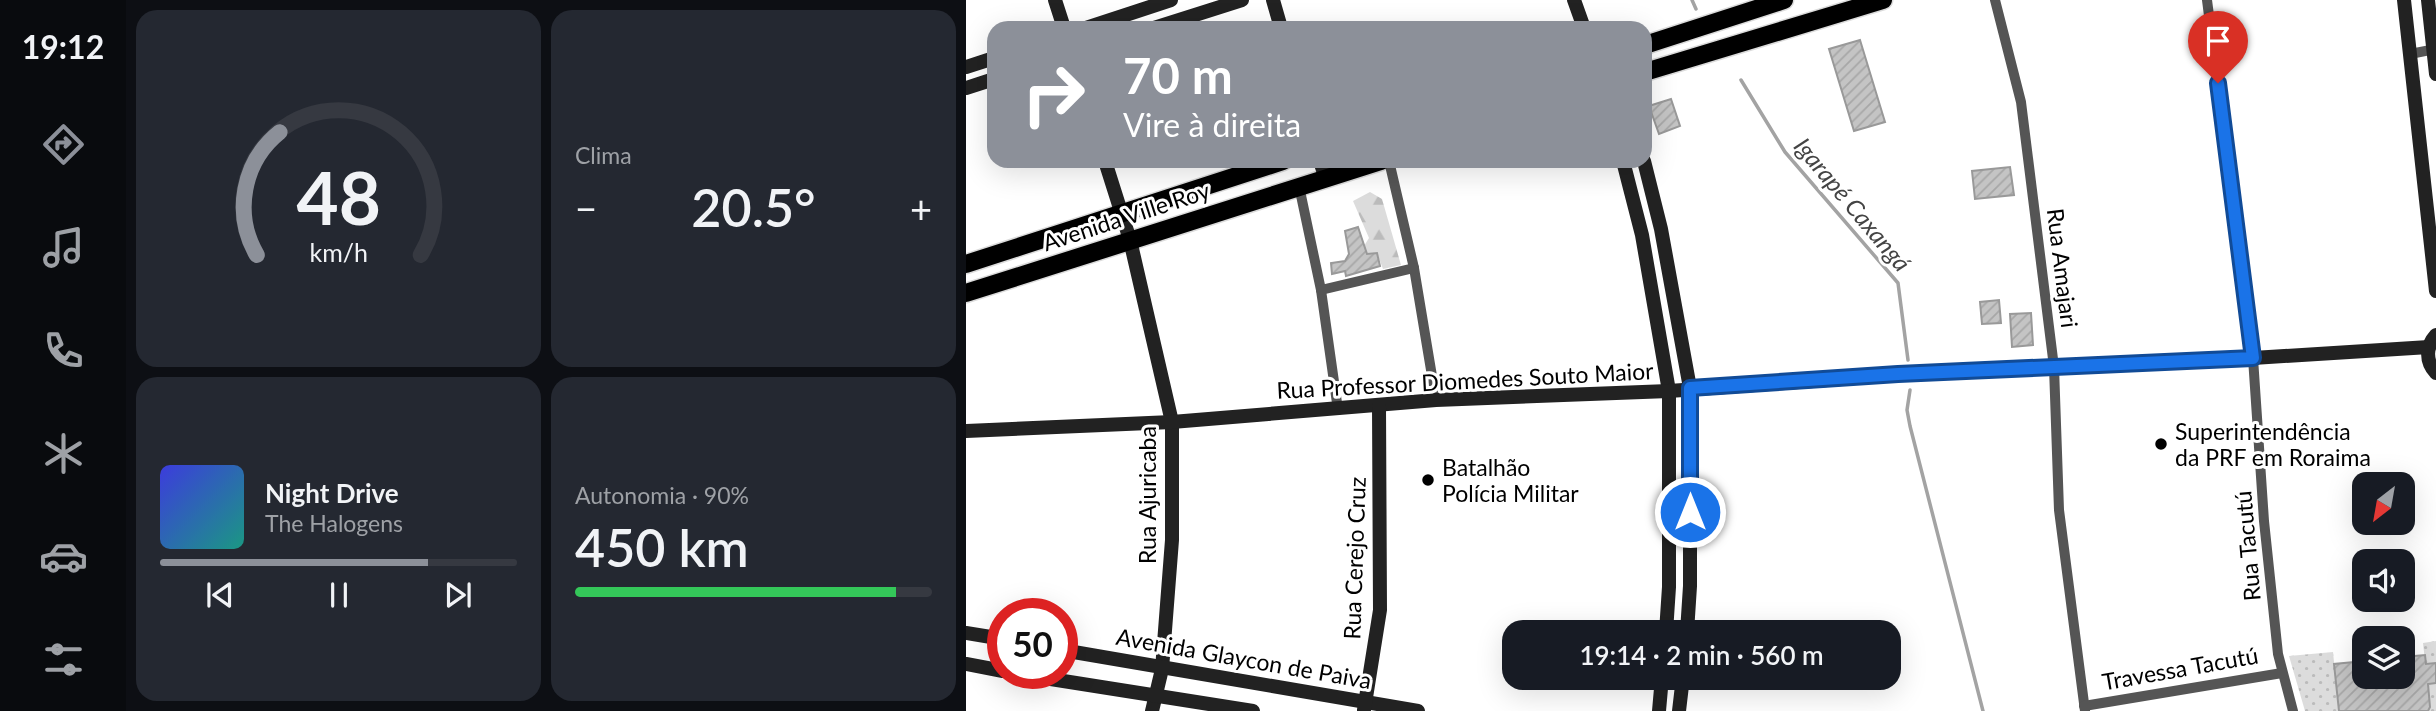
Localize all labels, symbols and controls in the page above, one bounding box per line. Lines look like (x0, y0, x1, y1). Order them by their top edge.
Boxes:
pin (2188, 11, 2248, 83)
icon: arrive (2199, 22, 2237, 60)
text: 19:12 (22, 27, 104, 66)
text: 70 m (1123, 46, 1233, 104)
icon: right (1008, 49, 1099, 140)
text: Vire à direita (1123, 105, 1301, 144)
icon: directions (39, 120, 88, 169)
water label: Igarapé Caxangá (1789, 131, 1918, 277)
text: Clima (575, 141, 632, 169)
text: 48 (296, 153, 381, 241)
text: 20.5° (691, 176, 816, 238)
street label: Avenida Ville Roy (1039, 176, 1213, 256)
text: − (575, 185, 597, 231)
text: + (910, 185, 932, 231)
street label: Rua Amajari (2042, 207, 2084, 329)
icon: music (39, 223, 88, 272)
text: km/h (309, 236, 368, 266)
icon: phone (39, 326, 88, 375)
street label: Rua Professor Diomedes Souto Maior (1276, 356, 1655, 404)
place label: Superintendência da PRF em Roraima (2175, 417, 2371, 471)
street label: Rua Ajuricaba (1133, 426, 1161, 564)
icon: climate (39, 429, 88, 478)
marker: Superintendência da PRF em Roraima (2153, 436, 2169, 452)
place label: Batalhão Polícia Militar (1442, 453, 1579, 507)
marker: Batalhão Polícia Militar (1420, 472, 1436, 488)
north arrow (2352, 472, 2415, 536)
map controls (2352, 472, 2415, 689)
position arrow (1653, 475, 1727, 549)
street label: Rua Cerejo Cruz (1337, 476, 1371, 640)
text: Night Drive (265, 477, 399, 509)
text: Autonomia · 90% (575, 481, 749, 509)
street label: Rua Tacutú (2228, 490, 2266, 602)
text: The Halogens (265, 509, 403, 537)
text: 450 km (575, 516, 749, 578)
icon: car (39, 532, 88, 581)
button: sound (2352, 549, 2415, 612)
icon: previous (201, 576, 239, 614)
icon: pause (320, 576, 358, 614)
icon: next (439, 576, 477, 614)
speed limit sign: 50 (987, 598, 1078, 689)
street label: Avenida Glaycon de Paiva (1114, 622, 1374, 694)
button: layers (2352, 626, 2415, 689)
icon: filters (39, 635, 88, 684)
text: 19:14 · 2 min · 560 m (1579, 639, 1824, 671)
street label: Travessa Tacutú (2100, 640, 2260, 696)

